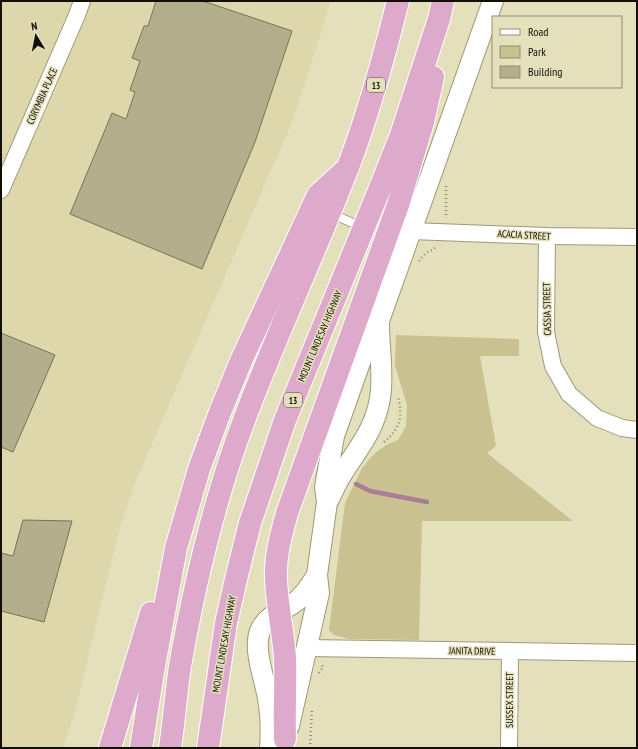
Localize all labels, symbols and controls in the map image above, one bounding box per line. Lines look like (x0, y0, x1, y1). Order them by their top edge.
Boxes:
north arrow (16, 16, 56, 56)
legend (492, 16, 622, 88)
text: N (30, 19, 38, 34)
text: Road (528, 24, 548, 39)
text: Park (528, 44, 546, 59)
text: Building (528, 64, 563, 79)
street label: CORYMBIA PLACE (24, 66, 60, 126)
road number: 13 (367, 78, 385, 92)
street label: ACACIA STREET (497, 227, 552, 243)
street label: CASSIA STREET (540, 282, 554, 336)
street label: MOUNT LINDESAY HIGHWAY (295, 288, 345, 384)
road number: 13 (284, 393, 302, 407)
street label: MOUNT LINDESAY HIGHWAY (209, 594, 239, 693)
street label: JANITA DRIVE (448, 644, 495, 658)
street label: SUSSEX STREET (503, 672, 516, 728)

